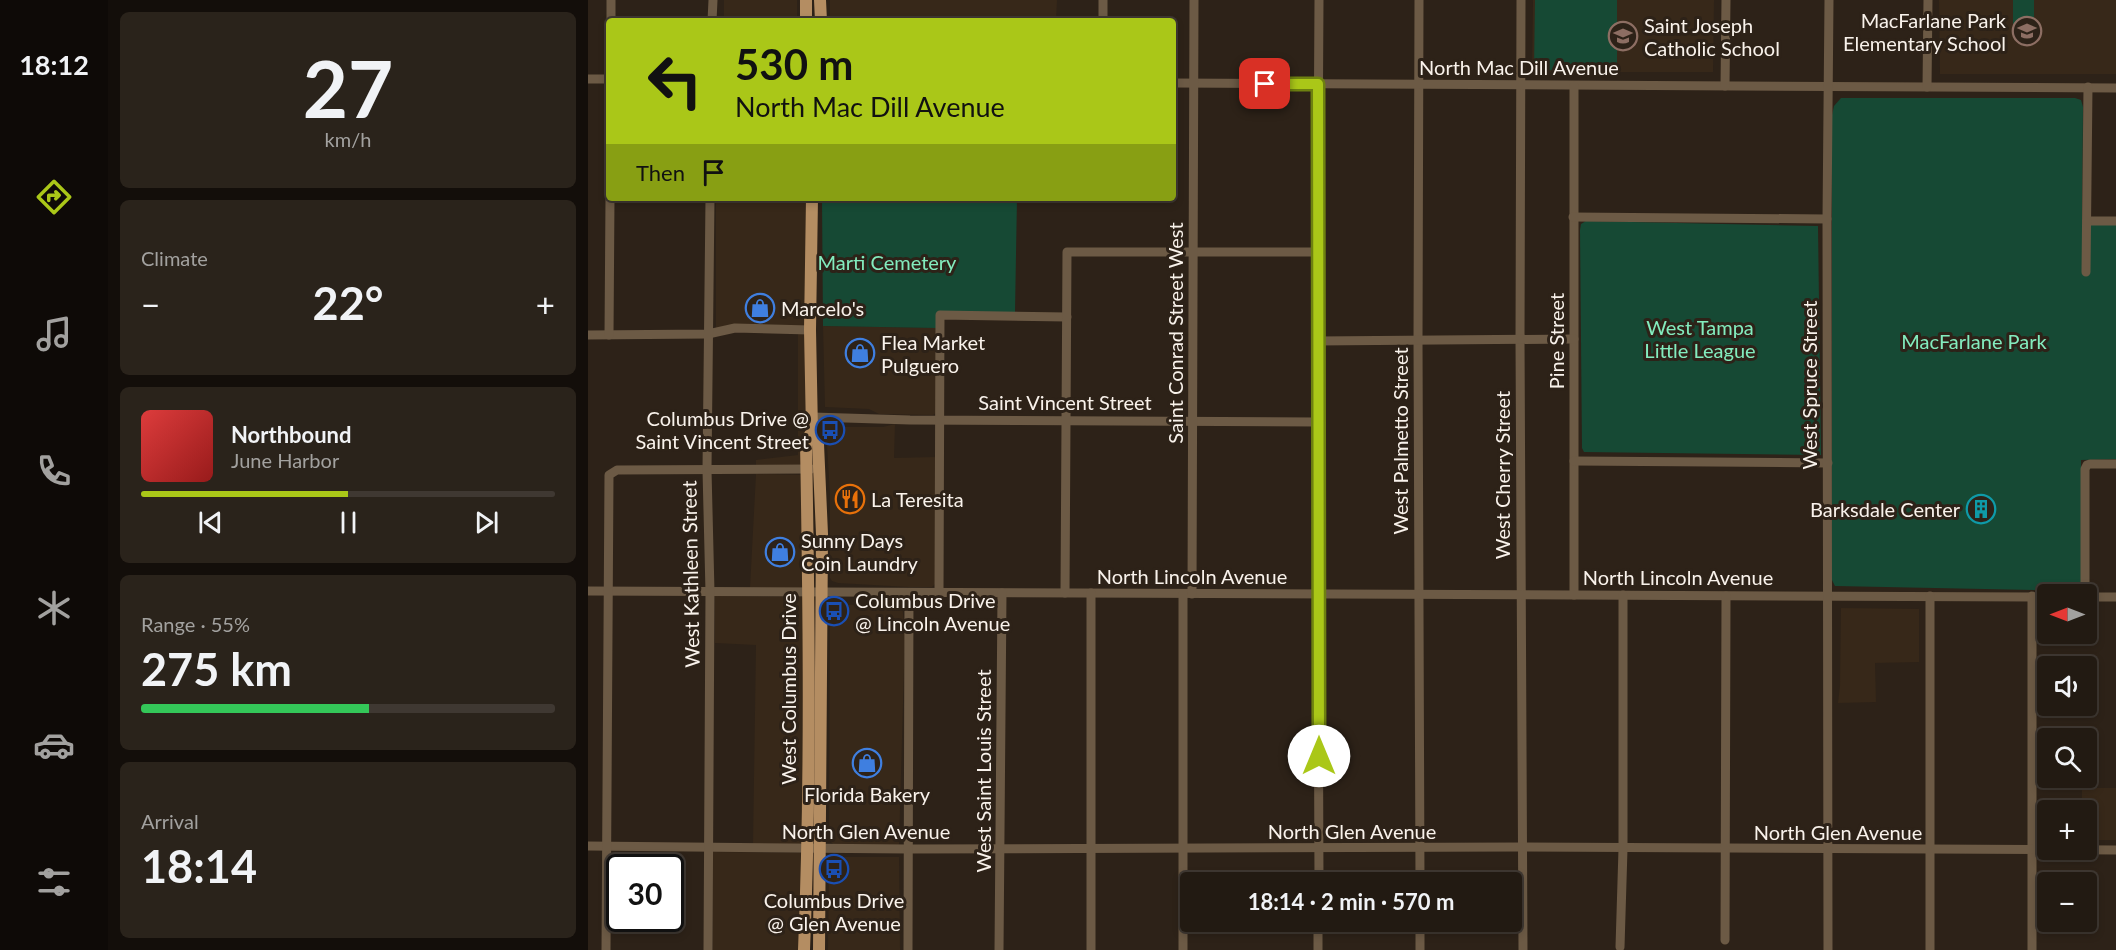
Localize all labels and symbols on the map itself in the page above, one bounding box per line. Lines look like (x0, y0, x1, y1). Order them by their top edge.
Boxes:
place label: MacFarlane Park Elementary School (1843, 8, 2007, 55)
place label: Saint Joseph Catholic School (1644, 13, 1780, 60)
school or university icon: MacFarlane Park Elementary School (2011, 15, 2043, 47)
school or university icon: Saint Joseph Catholic School (1607, 20, 1639, 52)
street label: North Mac Dill Avenue (1419, 55, 1619, 79)
pin (1239, 58, 1290, 109)
street label: Saint Conrad Street West (1163, 222, 1187, 444)
park label: Marti Cemetery (818, 250, 957, 274)
shop icon: Marcelo's (744, 292, 776, 324)
street label: Pine Street (1544, 293, 1568, 389)
place label: Marcelo's (781, 296, 864, 320)
street label: West Spruce Street (1797, 300, 1821, 470)
park label: West Tampa Little League (1644, 315, 1756, 362)
park label: MacFarlane Park (1901, 329, 2047, 353)
place label: Flea Market Pulguero (881, 330, 985, 377)
shop icon: Flea Market Pulguero (844, 337, 876, 369)
street label: West Palmetto Street (1388, 347, 1412, 535)
street label: Saint Vincent Street (978, 390, 1152, 414)
street label: West Cherry Street (1490, 391, 1514, 559)
place label: Columbus Drive @ Saint Vincent Street (636, 406, 809, 453)
bus stop icon: Columbus Drive @ Saint Vincent Street (814, 414, 846, 446)
street label: West Kathleen Street (676, 480, 704, 668)
restaurant icon: La Teresita (834, 483, 866, 515)
place label: La Teresita (871, 487, 964, 511)
building icon: Barksdale Center (1965, 493, 1997, 525)
place label: Barksdale Center (1810, 497, 1961, 521)
place label: Sunny Days Coin Laundry (801, 528, 919, 575)
shop icon: Sunny Days Coin Laundry (764, 536, 796, 568)
street label: North Lincoln Avenue (1097, 564, 1287, 588)
street label: North Lincoln Avenue (1583, 565, 1773, 589)
north arrow (2037, 584, 2097, 644)
place label: Columbus Drive @ Lincoln Avenue (855, 588, 1010, 635)
street label: West Columbus Drive (776, 593, 800, 785)
bus stop icon: Columbus Drive @ Lincoln Avenue (818, 595, 850, 627)
street label: West Saint Louis Street (971, 669, 995, 873)
position arrow (1287, 724, 1351, 788)
shop icon: Florida Bakery (851, 747, 883, 779)
place label: Florida Bakery (804, 782, 931, 806)
street label: North Glen Avenue (782, 819, 950, 843)
street label: North Glen Avenue (1268, 819, 1436, 843)
street label: North Glen Avenue (1754, 820, 1922, 844)
bus stop icon: Columbus Drive @ Glen Avenue (818, 853, 850, 885)
speed limit sign: 30 (606, 854, 684, 932)
place label: Columbus Drive @ Glen Avenue (764, 888, 904, 935)

